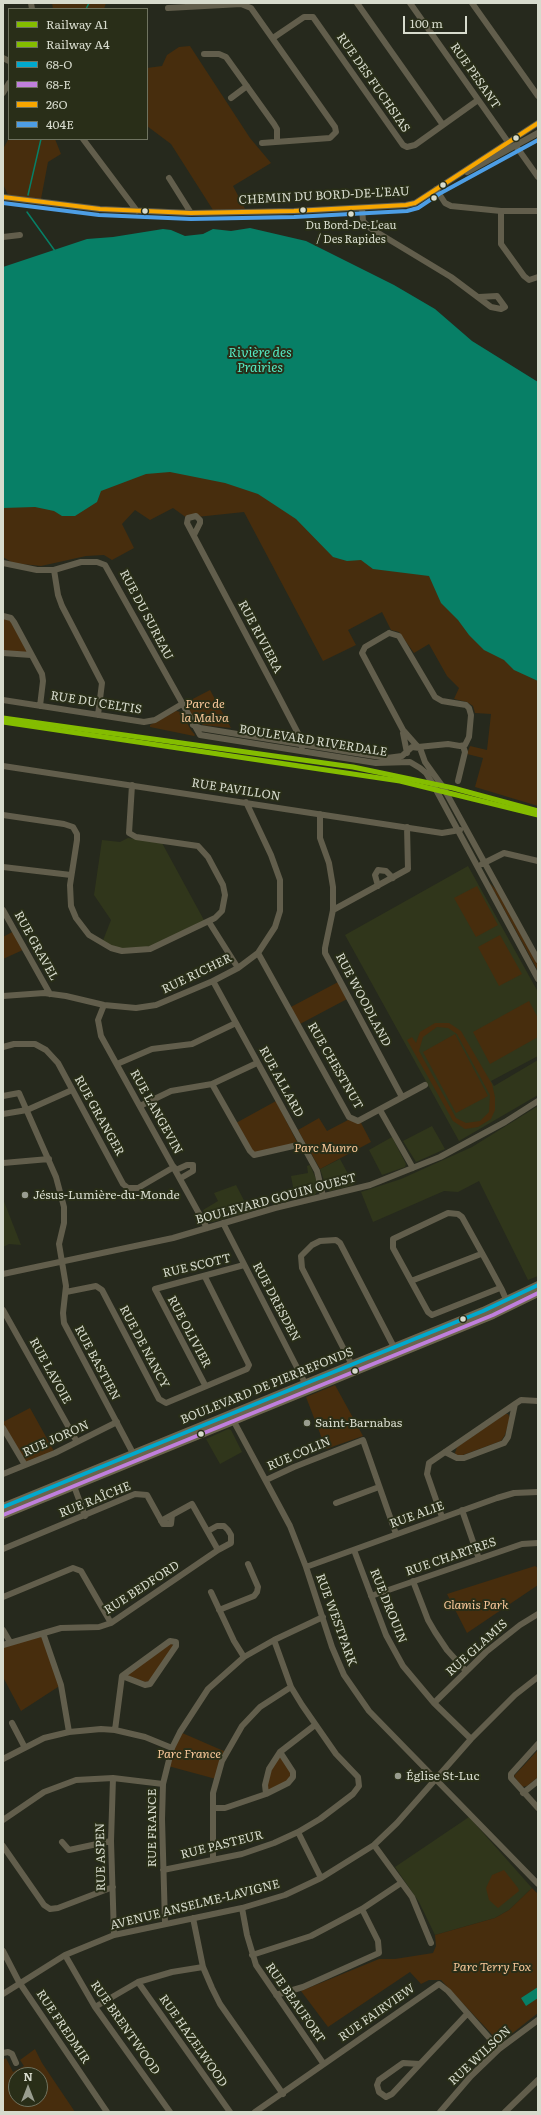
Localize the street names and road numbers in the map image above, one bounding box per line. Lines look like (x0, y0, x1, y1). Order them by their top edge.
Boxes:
street label: RUE DES FUCHSIAS (333, 31, 413, 135)
street label: RUE PESANT (447, 40, 503, 112)
street label: CHEMIN DU BORD-DE-L'EAU (238, 184, 410, 208)
street label: RUE DU SUREAU (116, 567, 176, 663)
street label: RUE RIVIERA (235, 598, 285, 676)
street label: RUE DU CELTIS (49, 689, 143, 717)
street label: BOULEVARD RIVERDALE (238, 722, 388, 760)
street label: RUE PAVILLON (191, 776, 281, 804)
street label: RUE GRAVEL (11, 909, 61, 983)
street label: RUE RICHER (160, 951, 234, 997)
street label: RUE WOODLAND (332, 951, 394, 1049)
street label: RUE CHESTNUT (304, 1020, 366, 1112)
street label: RUE ALLARD (256, 1044, 306, 1120)
street label: RUE LANGEVIN (127, 1067, 185, 1157)
street label: RUE GRANGER (71, 1073, 127, 1159)
street label: BOULEVARD GOUIN OUEST (194, 1171, 358, 1227)
street label: RUE SCOTT (161, 1251, 233, 1281)
street label: RUE DRESDEN (249, 1260, 303, 1344)
street label: RUE OLIVIER (164, 1294, 214, 1370)
street label: RUE DE NANCY (116, 1303, 172, 1391)
street label: RUE BASTIEN (71, 1323, 123, 1403)
street label: RUE LAVOIE (26, 1336, 74, 1406)
street label: BOULEVARD DE PIERREFONDS (178, 1345, 356, 1427)
street label: RUE JORON (21, 1418, 91, 1460)
street label: RUE COLIN (265, 1434, 333, 1474)
street label: RUE RAÎCHE (57, 1479, 133, 1521)
street label: RUE ALIE (388, 1499, 446, 1531)
street label: RUE CHARTRES (404, 1535, 498, 1579)
street label: RUE BEDFORD (102, 1558, 182, 1618)
street label: RUE DROUIN (367, 1567, 409, 1645)
street label: RUE WESTPARK (313, 1572, 359, 1668)
street label: RUE GLAMIS (443, 1617, 511, 1679)
street label: RUE FRANCE (145, 1789, 159, 1867)
street label: RUE ASPEN (93, 1823, 109, 1891)
street label: RUE PASTEUR (179, 1828, 265, 1862)
street label: AVENUE ANSELME-LAVIGNE (109, 1877, 281, 1933)
street label: RUE BEAUFORT (262, 1960, 328, 2046)
street label: RUE BRENTWOOD (87, 1978, 163, 2078)
street label: RUE FAIRVIEW (336, 1981, 418, 2045)
street label: RUE FREDMIR (33, 1987, 93, 2067)
street label: RUE HAZELWOOD (156, 1992, 230, 2090)
street label: RUE WILSON (446, 2024, 514, 2088)

